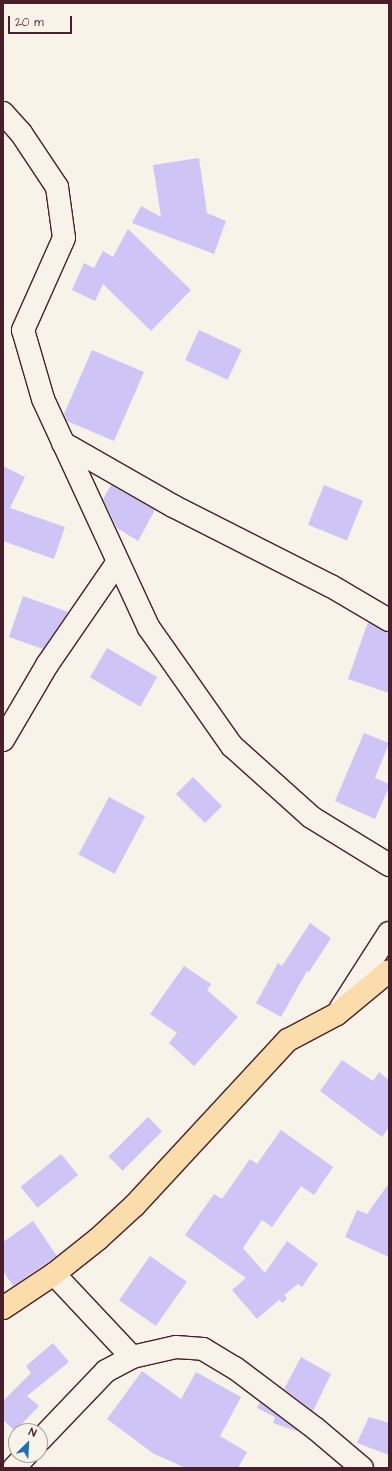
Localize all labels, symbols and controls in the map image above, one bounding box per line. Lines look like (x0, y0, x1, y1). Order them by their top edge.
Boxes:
scale bar (10, 8, 74, 34)
text: 20 m (15, 14, 44, 31)
north arrow (8, 1423, 48, 1463)
text: N (26, 1424, 39, 1441)

